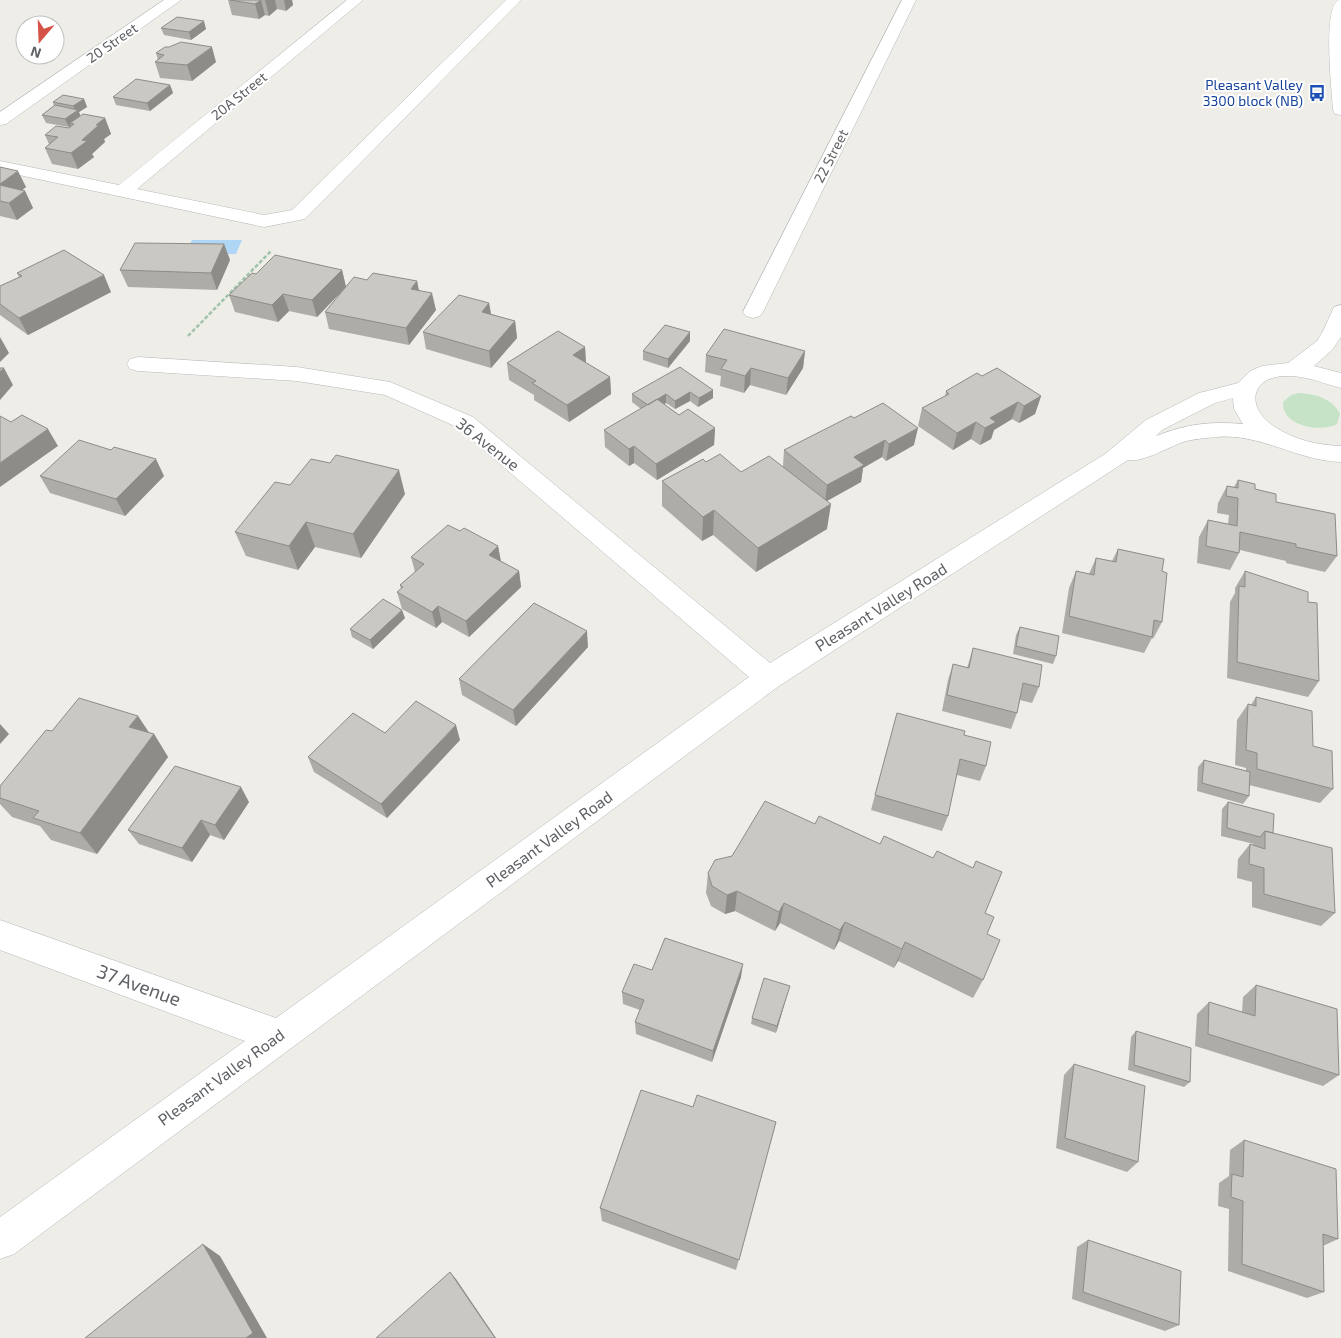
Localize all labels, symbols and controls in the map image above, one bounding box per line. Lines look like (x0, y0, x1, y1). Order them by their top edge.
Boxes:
north arrow (15, 15, 65, 65)
street label: 20 Street (83, 19, 140, 66)
text: N (28, 43, 43, 62)
street label: 20A Street (207, 68, 270, 123)
place label: Pleasant Valley 3300 block (NB) (1203, 76, 1304, 109)
bus stop icon: Pleasant Valley 3300 block (NB) (1307, 83, 1327, 103)
street label: 22 Street (810, 126, 851, 185)
street label: 36 Avenue (453, 413, 524, 474)
street label: Pleasant Valley Road (811, 558, 950, 655)
street label: Pleasant Valley Road (482, 786, 616, 891)
street label: 37 Avenue (94, 959, 184, 1010)
street label: Pleasant Valley Road (154, 1024, 288, 1129)

